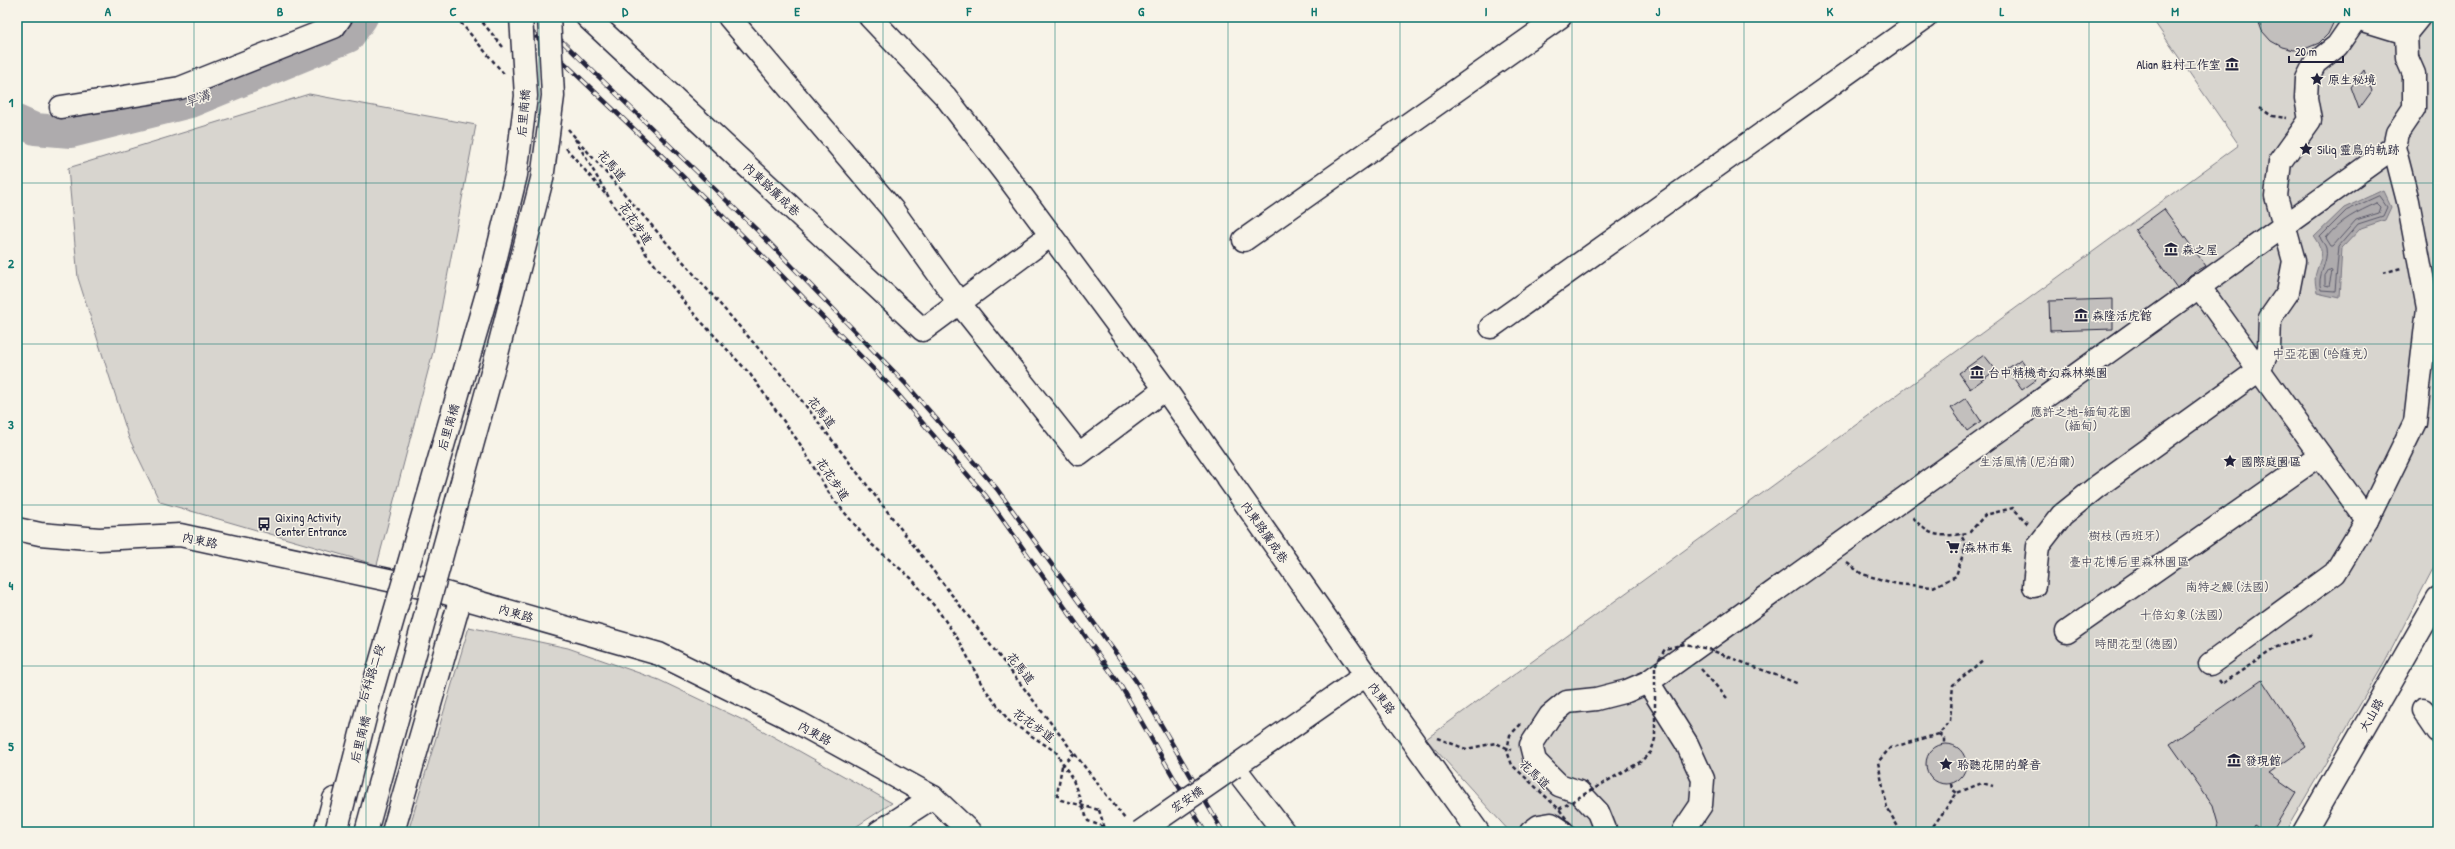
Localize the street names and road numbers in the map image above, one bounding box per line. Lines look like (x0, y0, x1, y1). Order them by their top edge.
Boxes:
street label: 后里南橋 (512, 88, 534, 138)
street label: 花馬道 (594, 146, 630, 184)
street label: 內東路廣成巷 (740, 158, 804, 220)
street label: 花花步道 (616, 198, 656, 248)
street label: 花馬道 (804, 393, 840, 431)
street label: 后里南橋 (433, 402, 463, 452)
street label: 花花步道 (813, 454, 853, 504)
street label: 內東路廣成巷 (1237, 498, 1293, 566)
street label: 內東路 (181, 528, 219, 552)
street label: 內東路 (496, 600, 536, 626)
street label: 后科路二段 (354, 642, 388, 704)
street label: 花馬道 (1003, 649, 1039, 687)
street label: 內東路 (1365, 678, 1399, 718)
street label: 大山路 (2355, 695, 2387, 735)
street label: 花花步道 (1010, 704, 1058, 746)
street label: 后里南橋 (346, 714, 374, 764)
street label: 內東路 (795, 717, 835, 749)
street label: 花馬道 (1516, 756, 1554, 792)
street label: 宏安橋 (1167, 782, 1207, 816)

